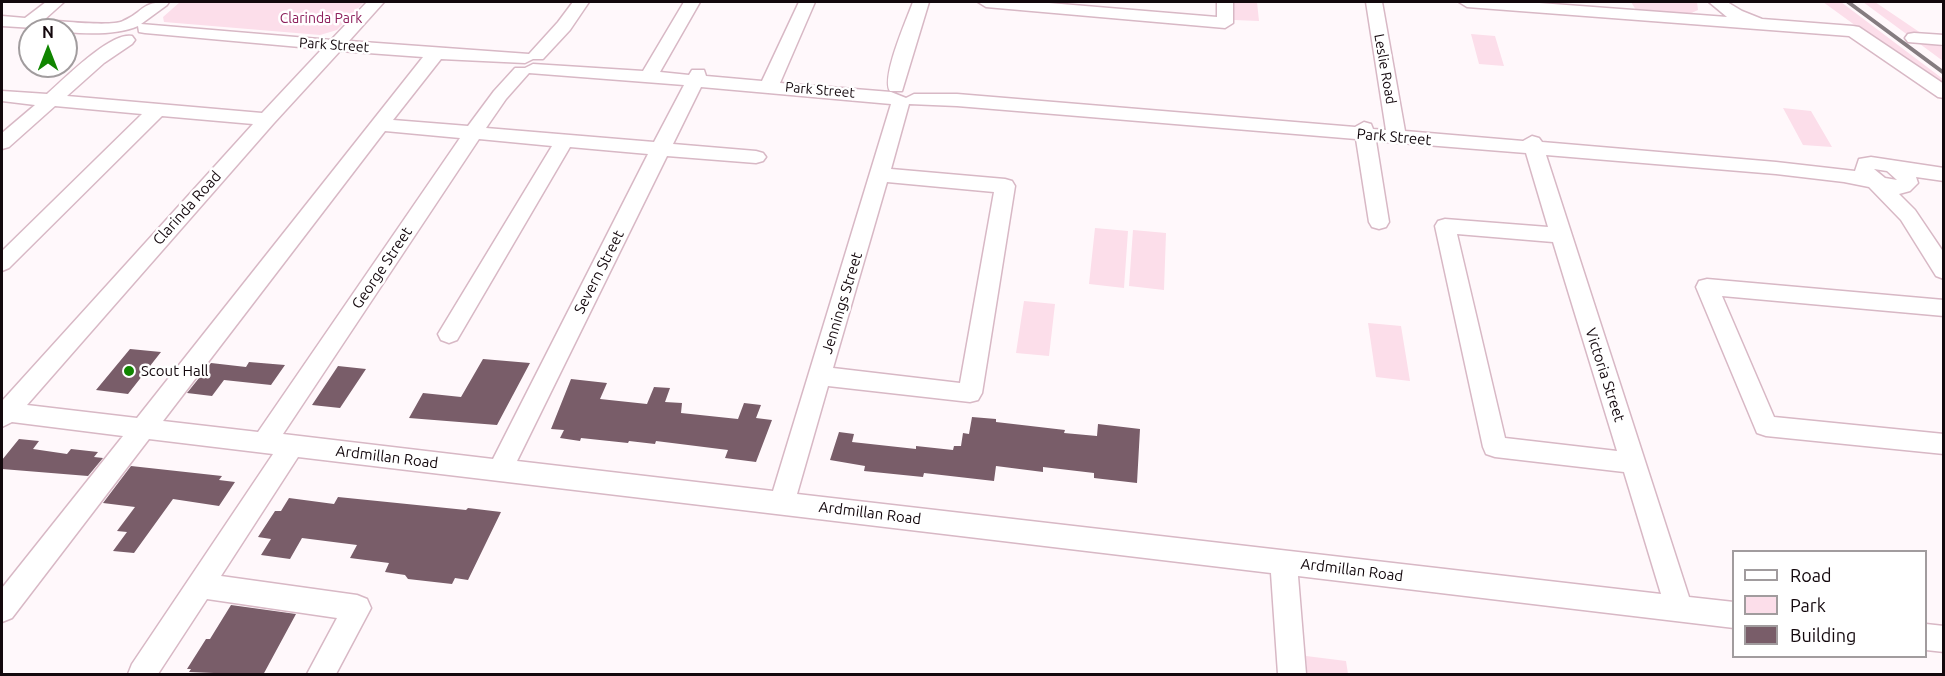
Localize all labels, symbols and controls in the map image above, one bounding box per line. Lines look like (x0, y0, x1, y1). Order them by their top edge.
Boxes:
park label: Clarinda Park (280, 10, 362, 26)
north arrow (18, 18, 78, 78)
text: N (42, 23, 54, 41)
street label: Leslie Road (1371, 32, 1399, 106)
street label: Park Street (298, 34, 370, 56)
street label: Park Street (784, 79, 856, 101)
street label: Park Street (1356, 125, 1432, 149)
street label: Clarinda Road (149, 167, 225, 249)
street label: George Street (348, 224, 416, 312)
street label: Severn Street (570, 227, 628, 317)
street label: Jennings Street (818, 250, 866, 356)
street label: Victoria Street (1581, 326, 1629, 424)
place label: Scout Hall (141, 362, 208, 380)
marker: Scout Hall (122, 364, 136, 378)
street label: Ardmillan Road (335, 442, 439, 472)
street label: Ardmillan Road (818, 498, 922, 528)
legend (1732, 550, 1927, 658)
street label: Ardmillan Road (1300, 555, 1404, 585)
text: Road (1790, 565, 1832, 585)
text: Park (1790, 595, 1826, 615)
text: Building (1790, 625, 1856, 645)

